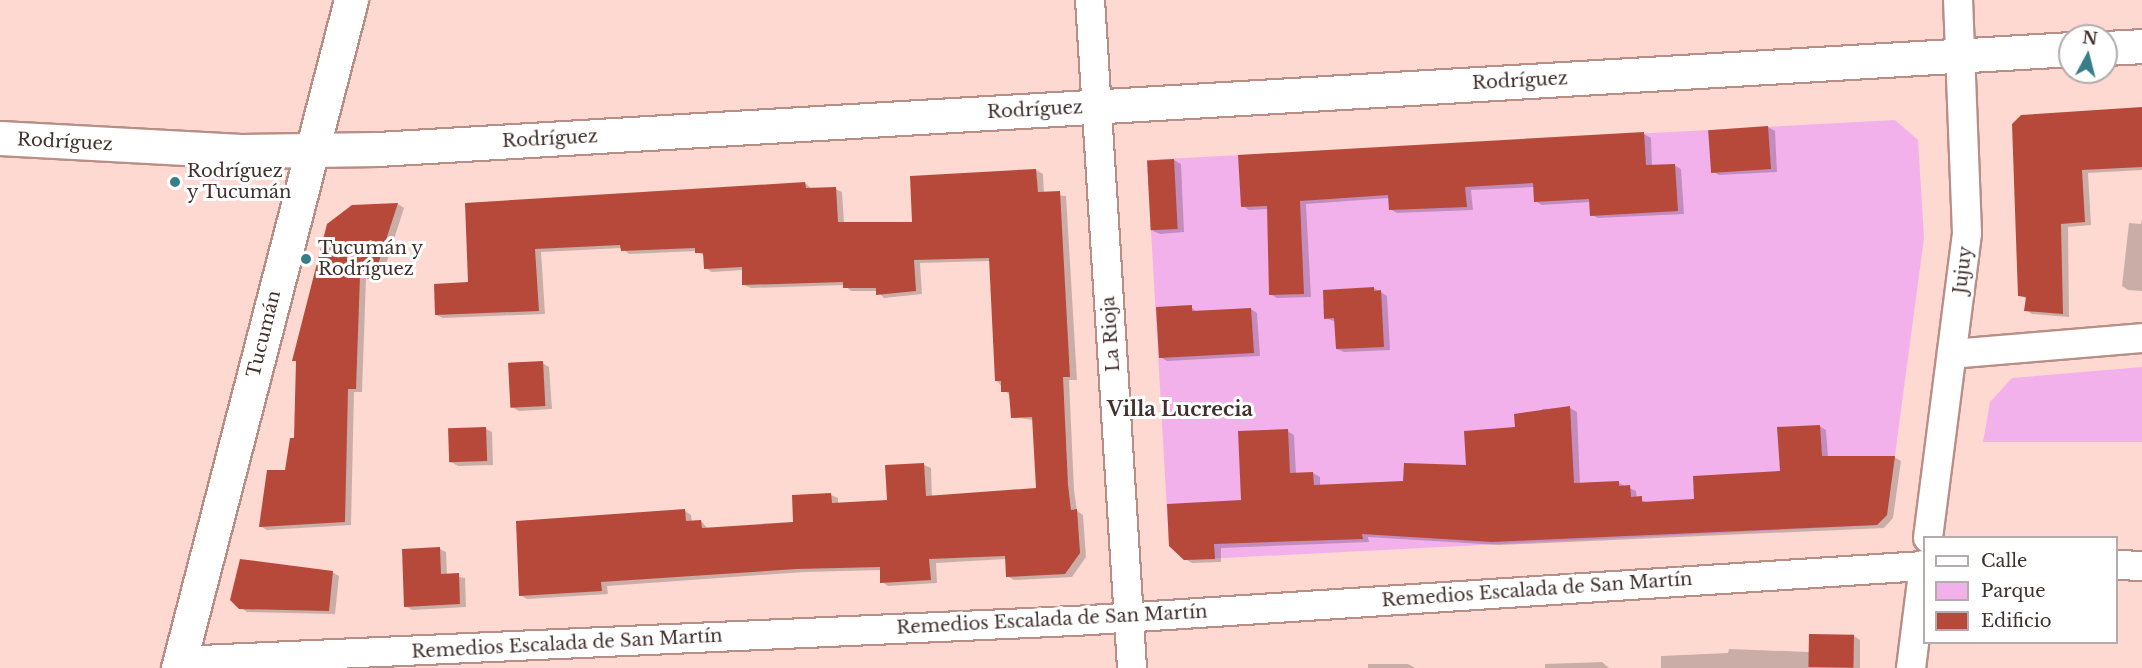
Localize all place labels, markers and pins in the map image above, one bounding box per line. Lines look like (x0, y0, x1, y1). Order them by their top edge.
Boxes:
place label: Rodríguez y Tucumán (187, 161, 293, 204)
marker: Rodríguez y Tucumán (168, 175, 182, 189)
place label: Tucumán y Rodríguez (318, 238, 424, 280)
marker: Tucumán y Rodríguez (299, 252, 313, 266)

